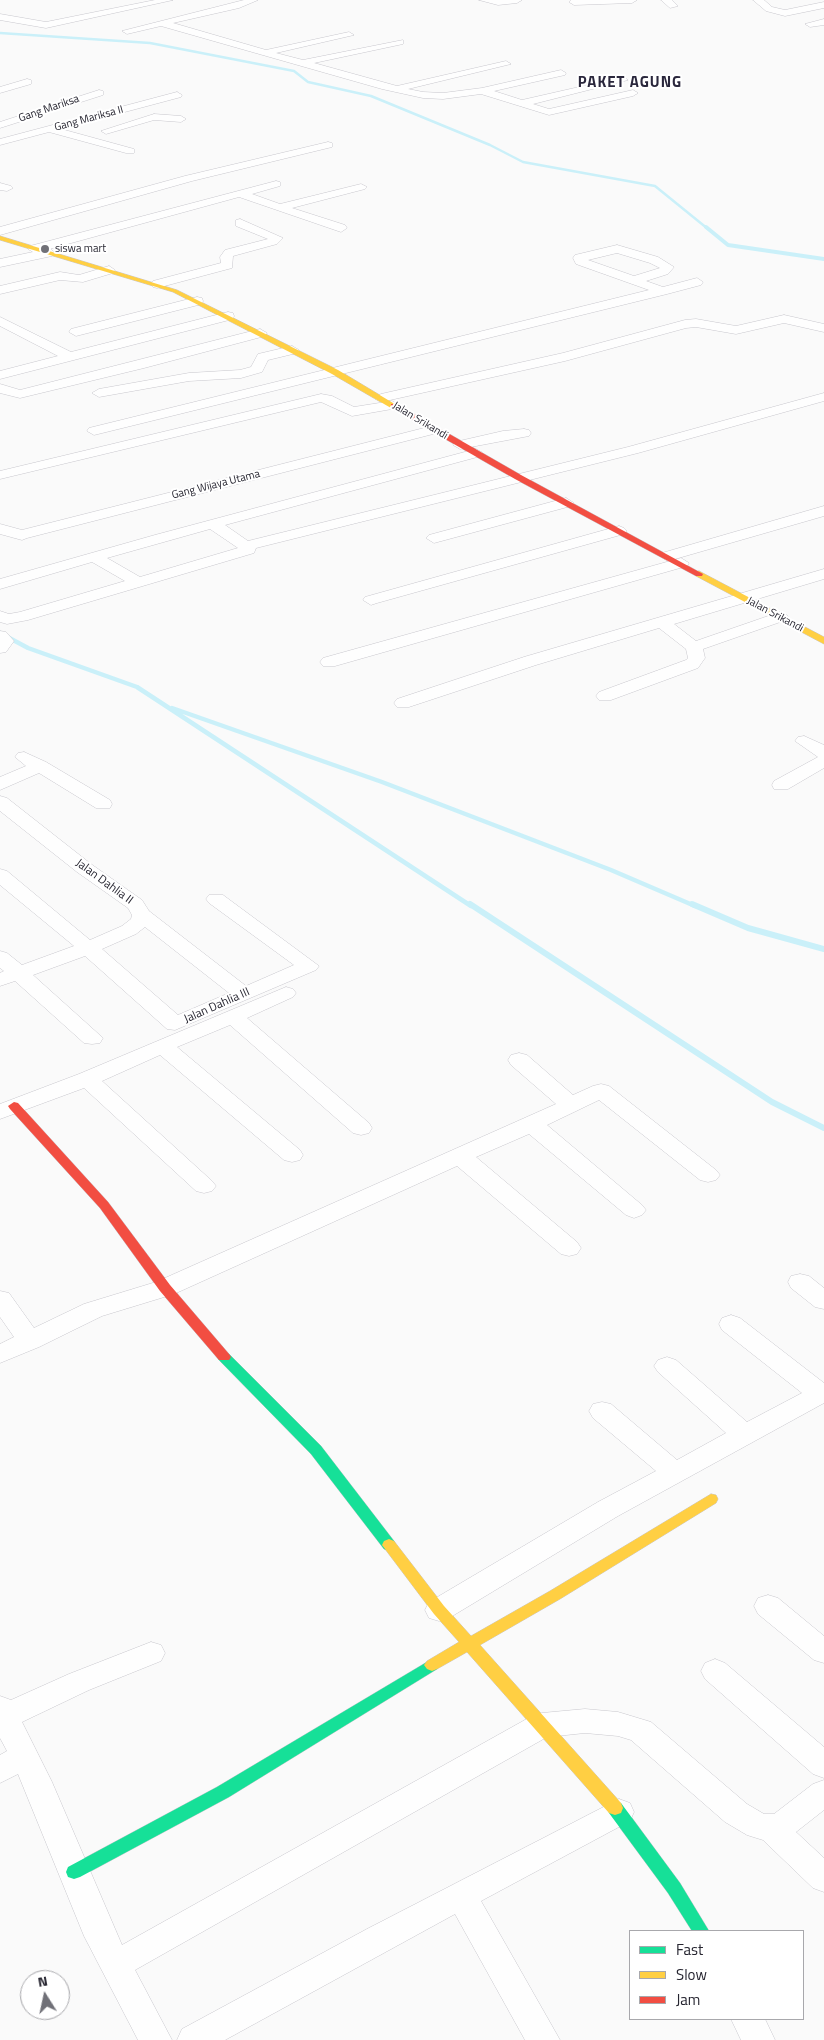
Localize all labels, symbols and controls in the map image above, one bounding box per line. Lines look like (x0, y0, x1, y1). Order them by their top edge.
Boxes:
district label: PAKET AGUNG (576, 74, 684, 92)
street label: Gang Mariksa (17, 92, 81, 126)
street label: Gang Mariksa II (53, 103, 125, 135)
place label: siswa mart (55, 242, 106, 256)
marker: siswa mart (39, 243, 51, 255)
street label: Jalan Srikandi (390, 399, 450, 443)
street label: Gang Wijaya Utama (170, 468, 262, 502)
street label: Jalan Srikandi (744, 595, 806, 635)
street label: Jalan Dahlia II (72, 856, 136, 908)
street label: Jalan Dahlia III (182, 985, 252, 1027)
legend (629, 1930, 804, 2020)
text: Fast (676, 1938, 703, 1961)
text: Slow (676, 1963, 707, 1986)
north arrow (20, 1970, 70, 2020)
text: N (36, 1970, 49, 1992)
text: Jam (676, 1988, 700, 2011)

